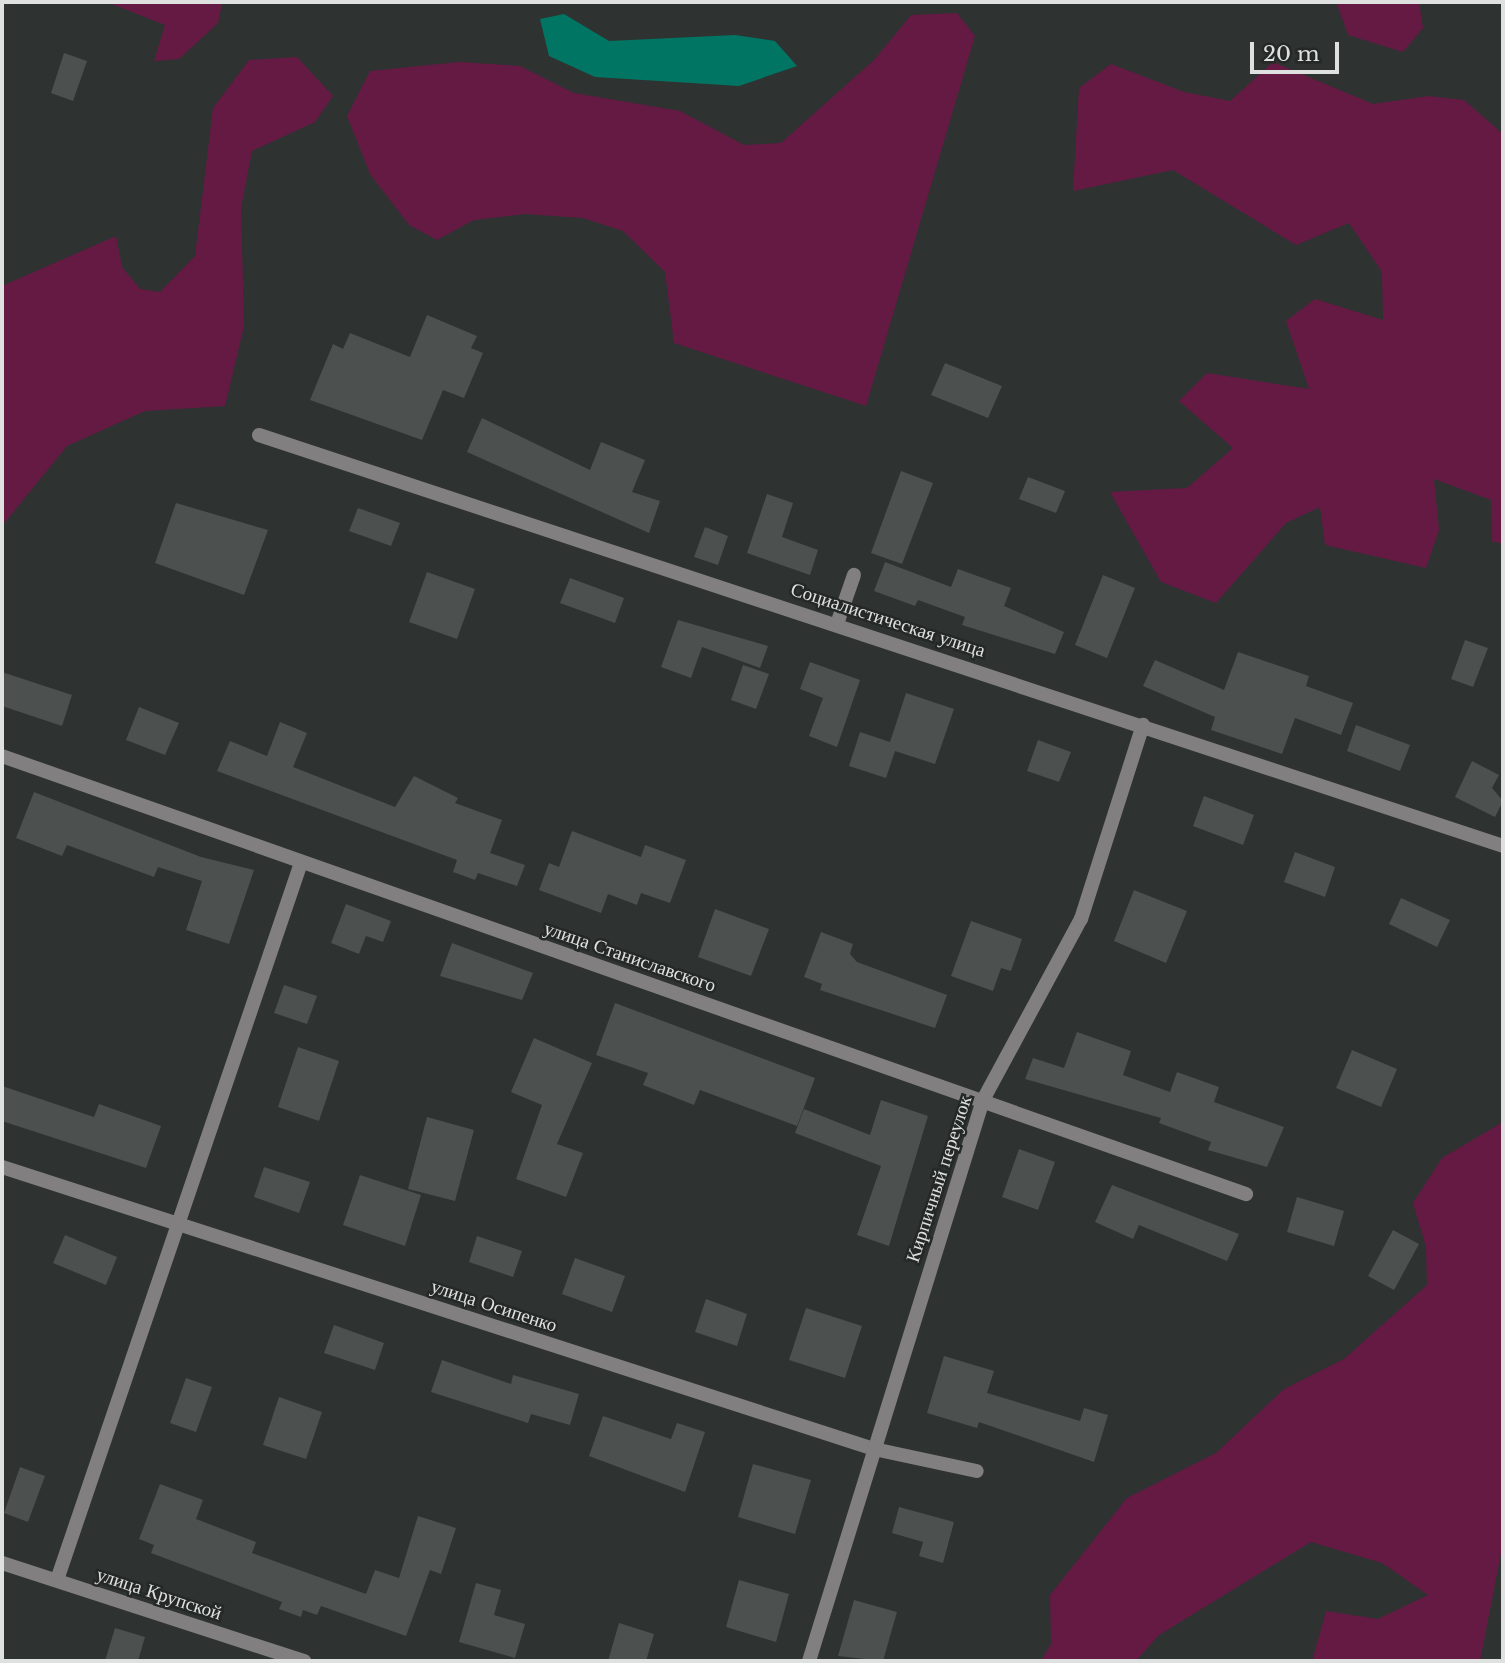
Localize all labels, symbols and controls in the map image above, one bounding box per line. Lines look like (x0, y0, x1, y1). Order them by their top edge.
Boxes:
scale bar (1253, 28, 1342, 72)
text: 20 m (1263, 41, 1320, 67)
street label: Социалистическая улица (788, 578, 988, 662)
street label: улица Станиславского (541, 917, 719, 997)
street label: Кирпичный переулок (901, 1093, 977, 1265)
street label: улица Осипенко (428, 1275, 560, 1337)
street label: улица Крупской (94, 1563, 224, 1625)

